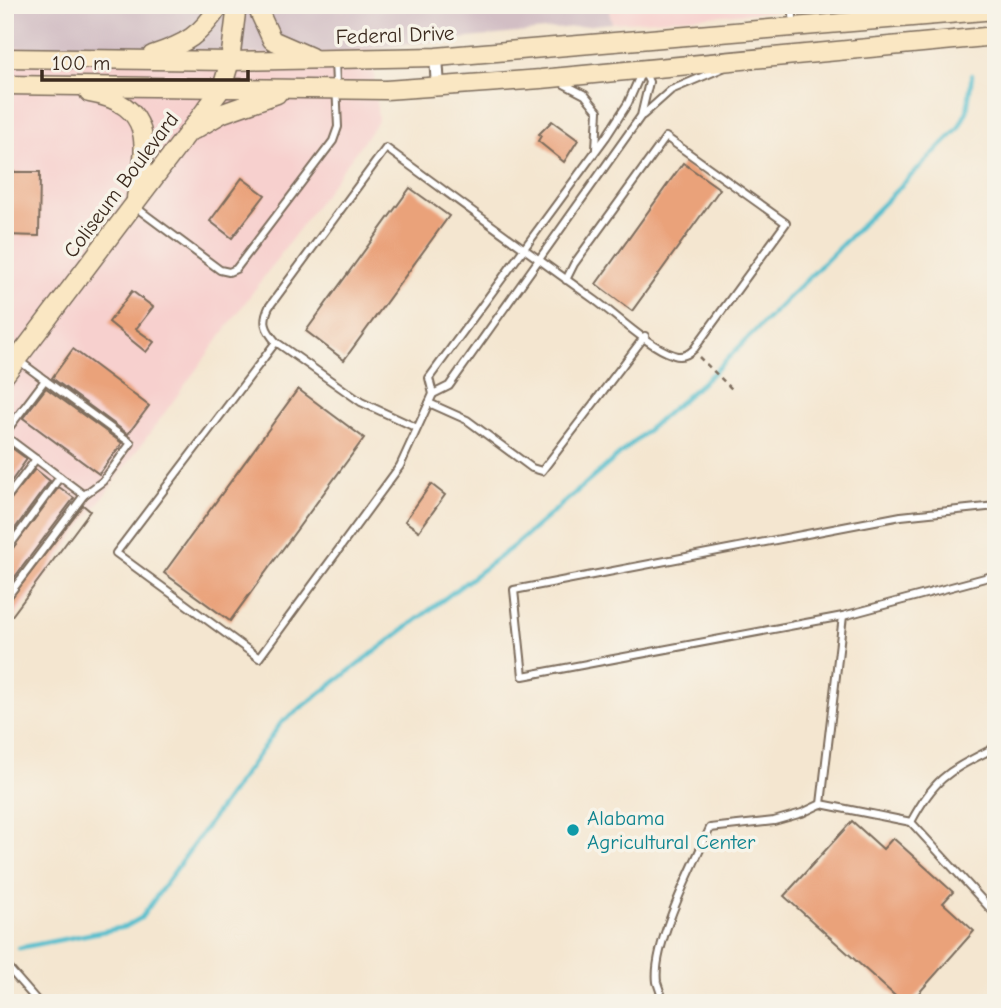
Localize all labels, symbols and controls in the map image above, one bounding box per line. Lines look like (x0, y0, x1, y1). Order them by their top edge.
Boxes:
street label: Federal Drive (335, 21, 455, 49)
scale bar (42, 38, 248, 82)
text: 100 m (52, 51, 110, 75)
street label: Coliseum Boulevard (59, 108, 183, 262)
place label: Alabama Agricultural Center (587, 806, 756, 854)
marker: Alabama Agricultural Center (565, 822, 581, 838)

